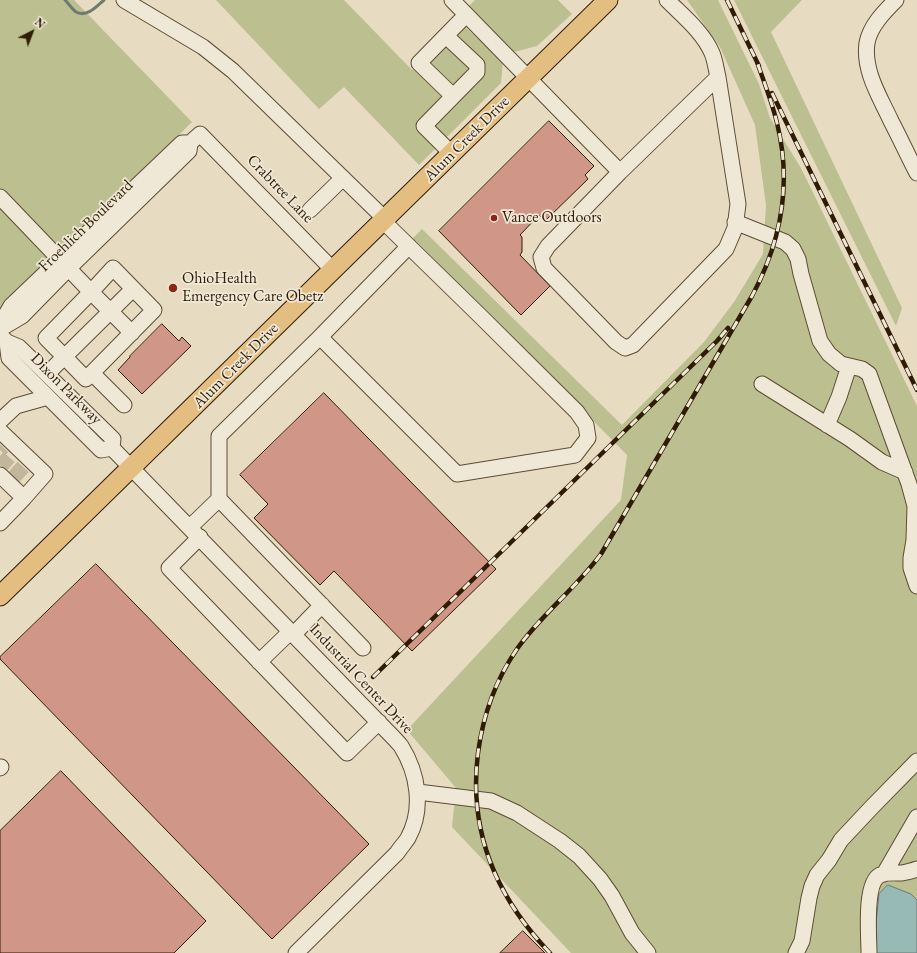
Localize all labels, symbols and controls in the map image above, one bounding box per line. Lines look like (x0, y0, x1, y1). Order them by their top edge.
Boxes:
north arrow (12, 12, 52, 52)
text: N (32, 15, 48, 31)
street label: Alum Creek Drive (420, 92, 514, 186)
street label: Crabtree Lane (243, 151, 317, 227)
street label: Froehlich Boulevard (35, 176, 137, 276)
place label: Vance Outdoors (502, 208, 602, 228)
marker: Vance Outdoors (489, 213, 499, 223)
place label: OhioHealth Emergency Care Obetz (182, 269, 323, 307)
marker: OhioHealth Emergency Care Obetz (167, 282, 179, 294)
street label: Alum Creek Drive (189, 319, 283, 413)
street label: Dixon Parkway (26, 349, 106, 429)
street label: Industrial Center Drive (305, 620, 417, 738)

